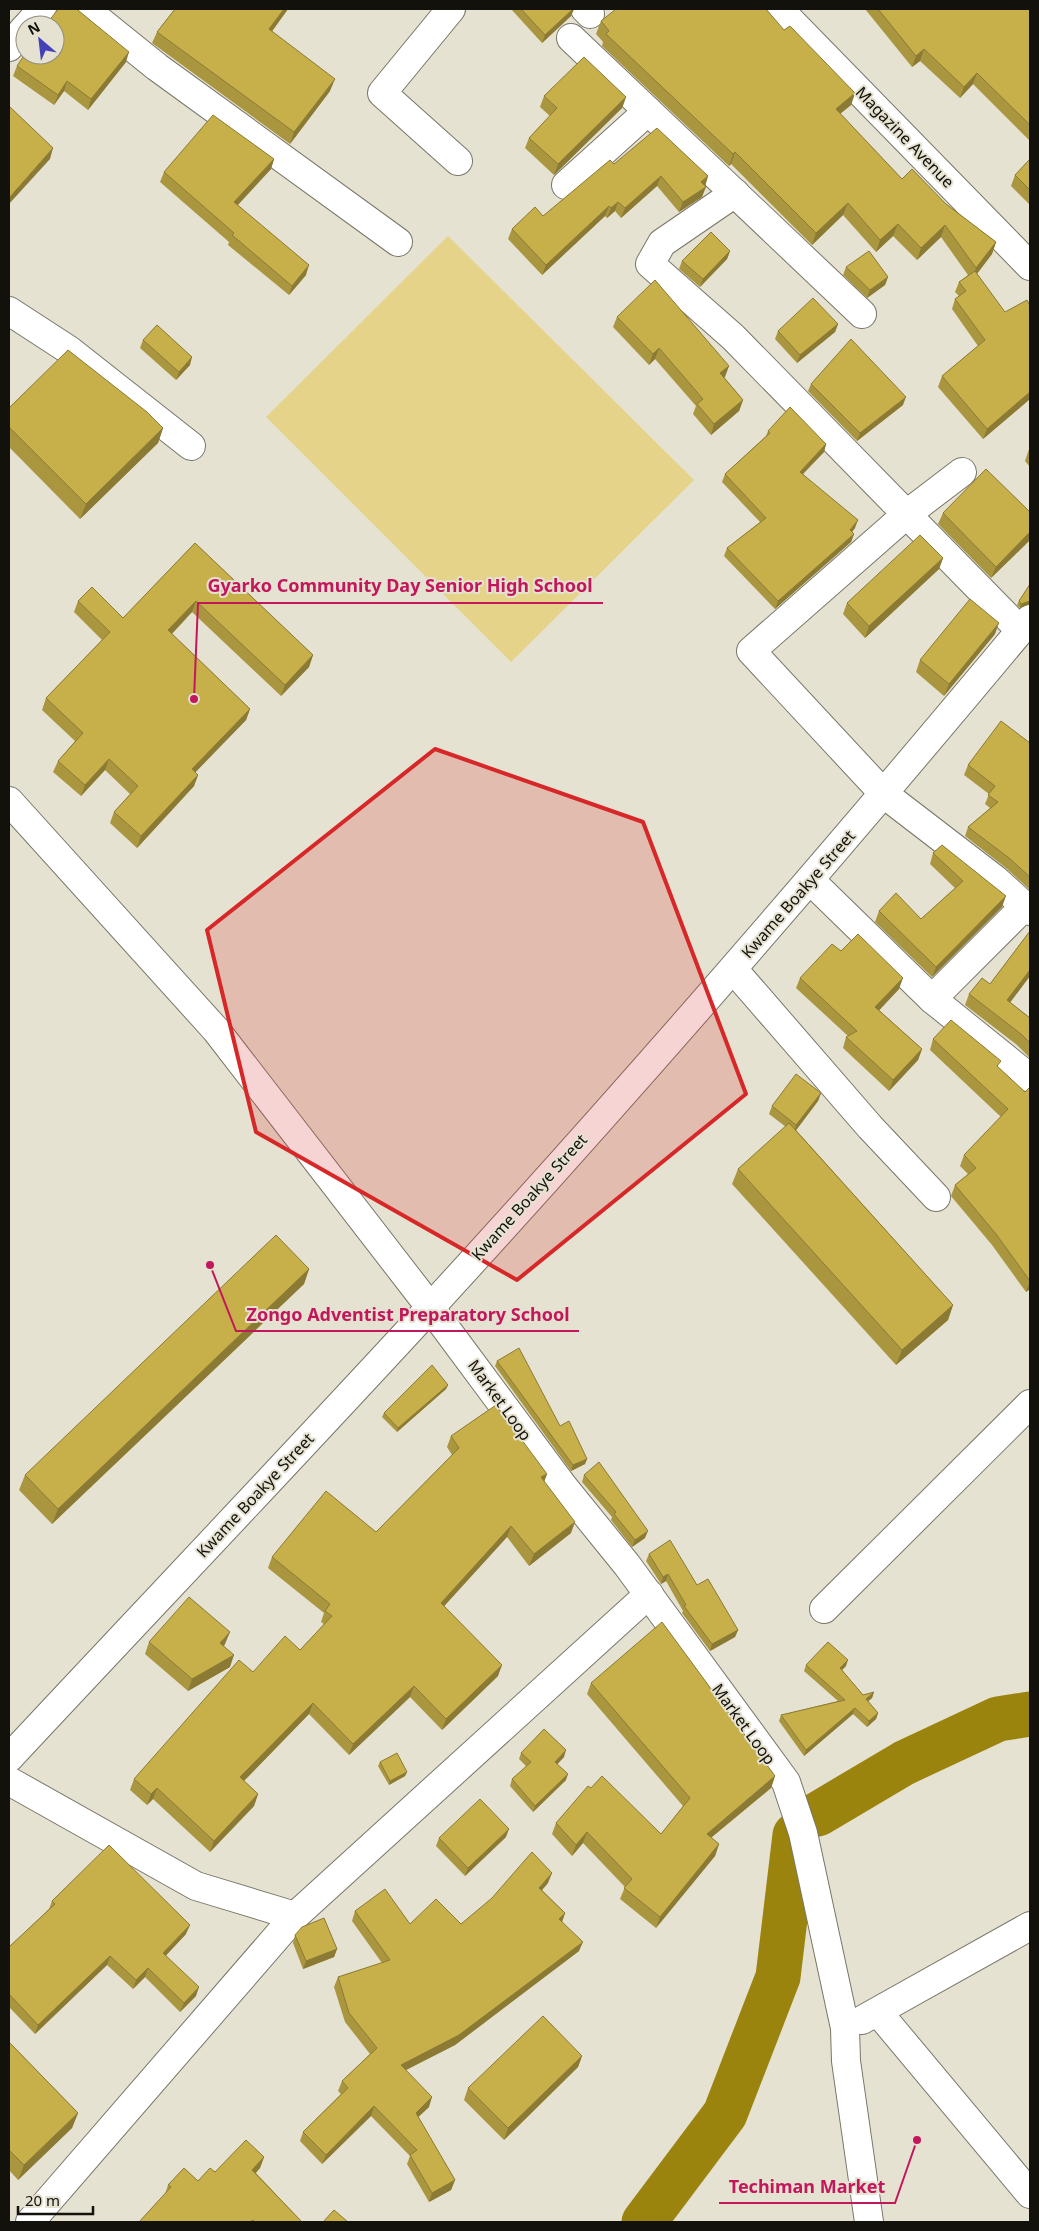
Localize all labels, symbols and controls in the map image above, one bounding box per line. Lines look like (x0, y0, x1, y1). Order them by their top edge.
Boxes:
north arrow (15, 15, 65, 65)
text: N (24, 17, 43, 39)
street label: Magazine Avenue (851, 81, 959, 193)
callout: Gyarko Community Day Senior High School (198, 570, 603, 603)
text: Gyarko Community Day Senior High School (208, 573, 593, 597)
street label: Kwame Boakye Street (736, 825, 860, 963)
street label: Kwame Boakye Street (466, 1129, 592, 1265)
callout: Zongo Adventist Preparatory School (236, 1298, 579, 1331)
text: Zongo Adventist Preparatory School (246, 1302, 570, 1326)
street label: Market Loop (463, 1355, 537, 1445)
street label: Kwame Boakye Street (191, 1428, 319, 1562)
street label: Market Loop (707, 1679, 781, 1769)
callout: Techiman Market (719, 2170, 895, 2203)
text: Techiman Market (729, 2174, 885, 2198)
scale bar (18, 2184, 92, 2216)
text: 20 m (25, 2190, 60, 2210)

